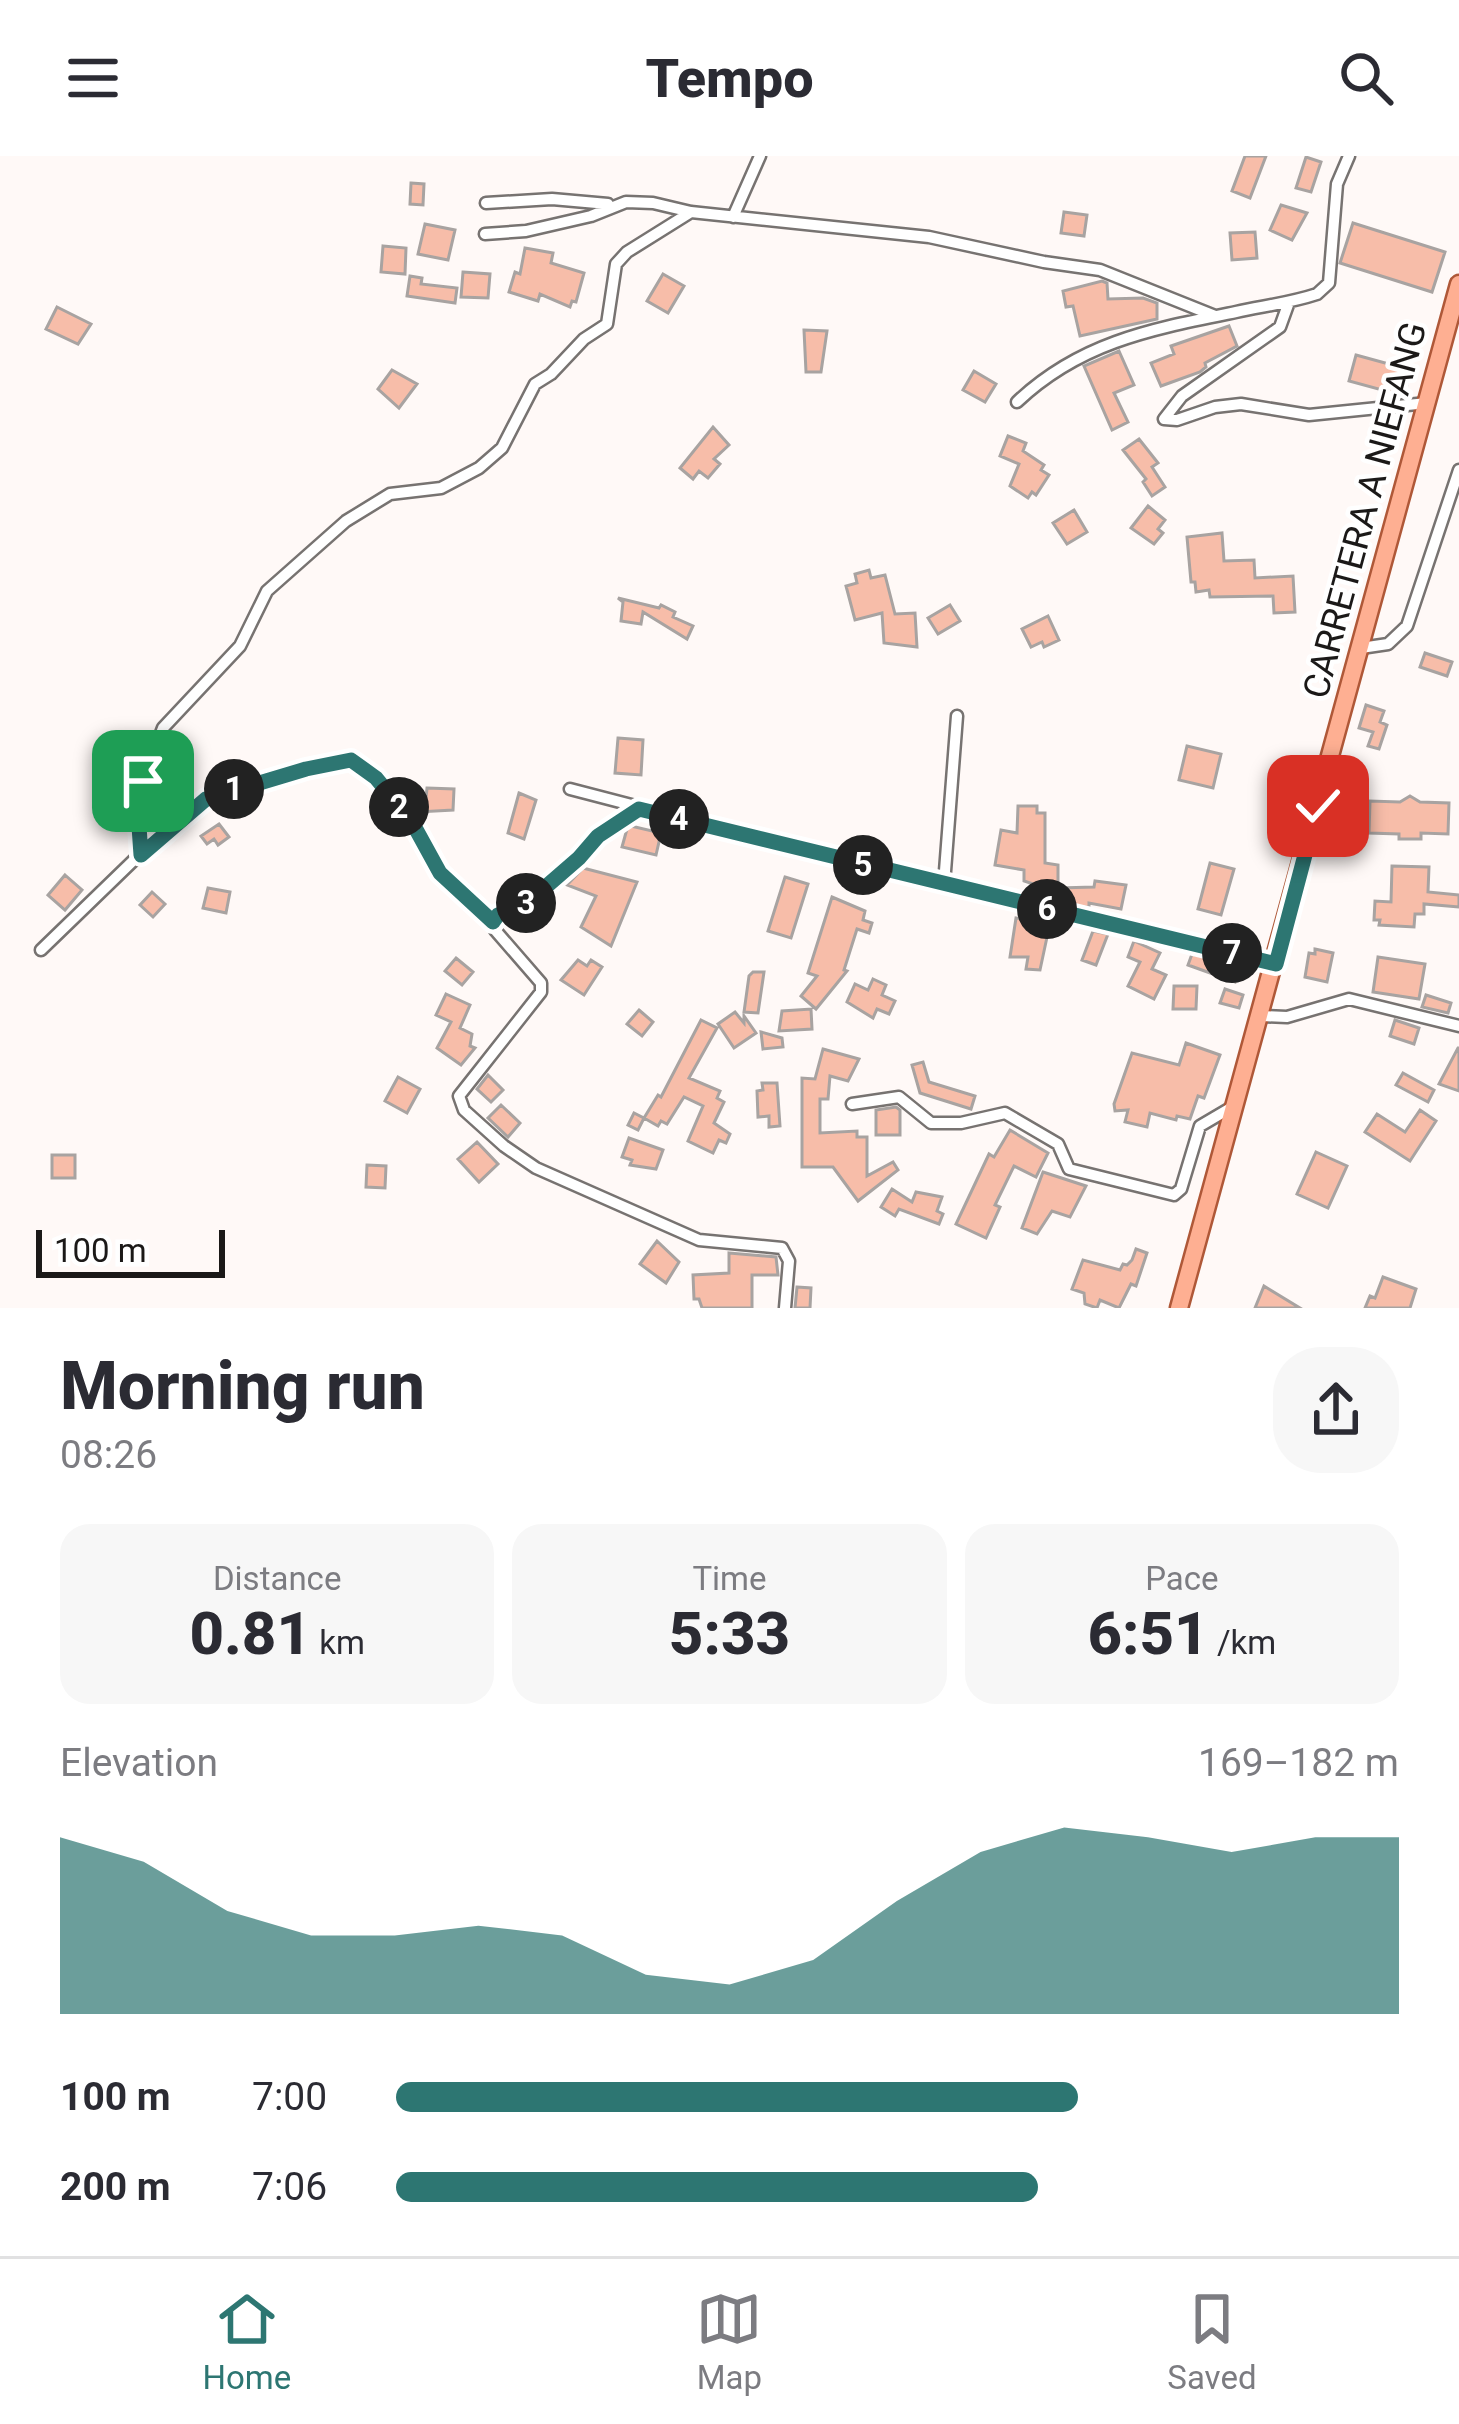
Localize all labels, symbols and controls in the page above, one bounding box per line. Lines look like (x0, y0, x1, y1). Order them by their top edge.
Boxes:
icon: menu (60, 45, 126, 111)
icon: search (1333, 45, 1399, 111)
text: Tempo (645, 47, 814, 110)
street label: CARRETERA A NIEFANG (1295, 318, 1435, 703)
pin (92, 730, 194, 832)
icon: arrive (110, 748, 176, 814)
pin (1267, 755, 1369, 857)
pin: 1 (204, 759, 264, 819)
text: 1 (225, 769, 243, 808)
icon: check (1285, 773, 1351, 839)
pin: 2 (369, 777, 429, 837)
text: 2 (390, 787, 408, 826)
pin: 4 (649, 789, 709, 849)
text: 4 (670, 799, 688, 838)
pin: 5 (833, 835, 893, 895)
text: 5 (854, 845, 872, 884)
pin: 3 (496, 873, 556, 933)
pin: 6 (1017, 879, 1077, 939)
text: 3 (517, 883, 535, 922)
text: 6 (1038, 889, 1056, 928)
pin: 7 (1202, 923, 1262, 983)
text: 7 (1223, 933, 1241, 972)
scale bar (36, 1224, 225, 1277)
text: 100 m (54, 1231, 147, 1270)
button: share (1273, 1347, 1399, 1473)
text: Morning run (60, 1348, 425, 1425)
text: 08:26 (60, 1432, 157, 1478)
text: Distance (213, 1559, 341, 1598)
text: Time (692, 1559, 767, 1598)
text: Pace (1145, 1559, 1219, 1598)
text: 0.81 (189, 1598, 311, 1669)
text: 5:33 (669, 1598, 790, 1669)
text: 6:51 (1087, 1598, 1209, 1669)
text: km (311, 1623, 365, 1662)
text: /km (1209, 1623, 1276, 1662)
text: Elevation (60, 1740, 218, 1786)
text: 169–182 m (1198, 1740, 1399, 1786)
text: 100 m (60, 2074, 171, 2120)
text: 7:00 (252, 2074, 327, 2120)
text: 200 m (60, 2164, 171, 2210)
text: 7:06 (252, 2164, 327, 2210)
tab: Home (203, 2286, 291, 2397)
tab: Map (696, 2286, 762, 2397)
tab: Saved (1167, 2286, 1257, 2397)

